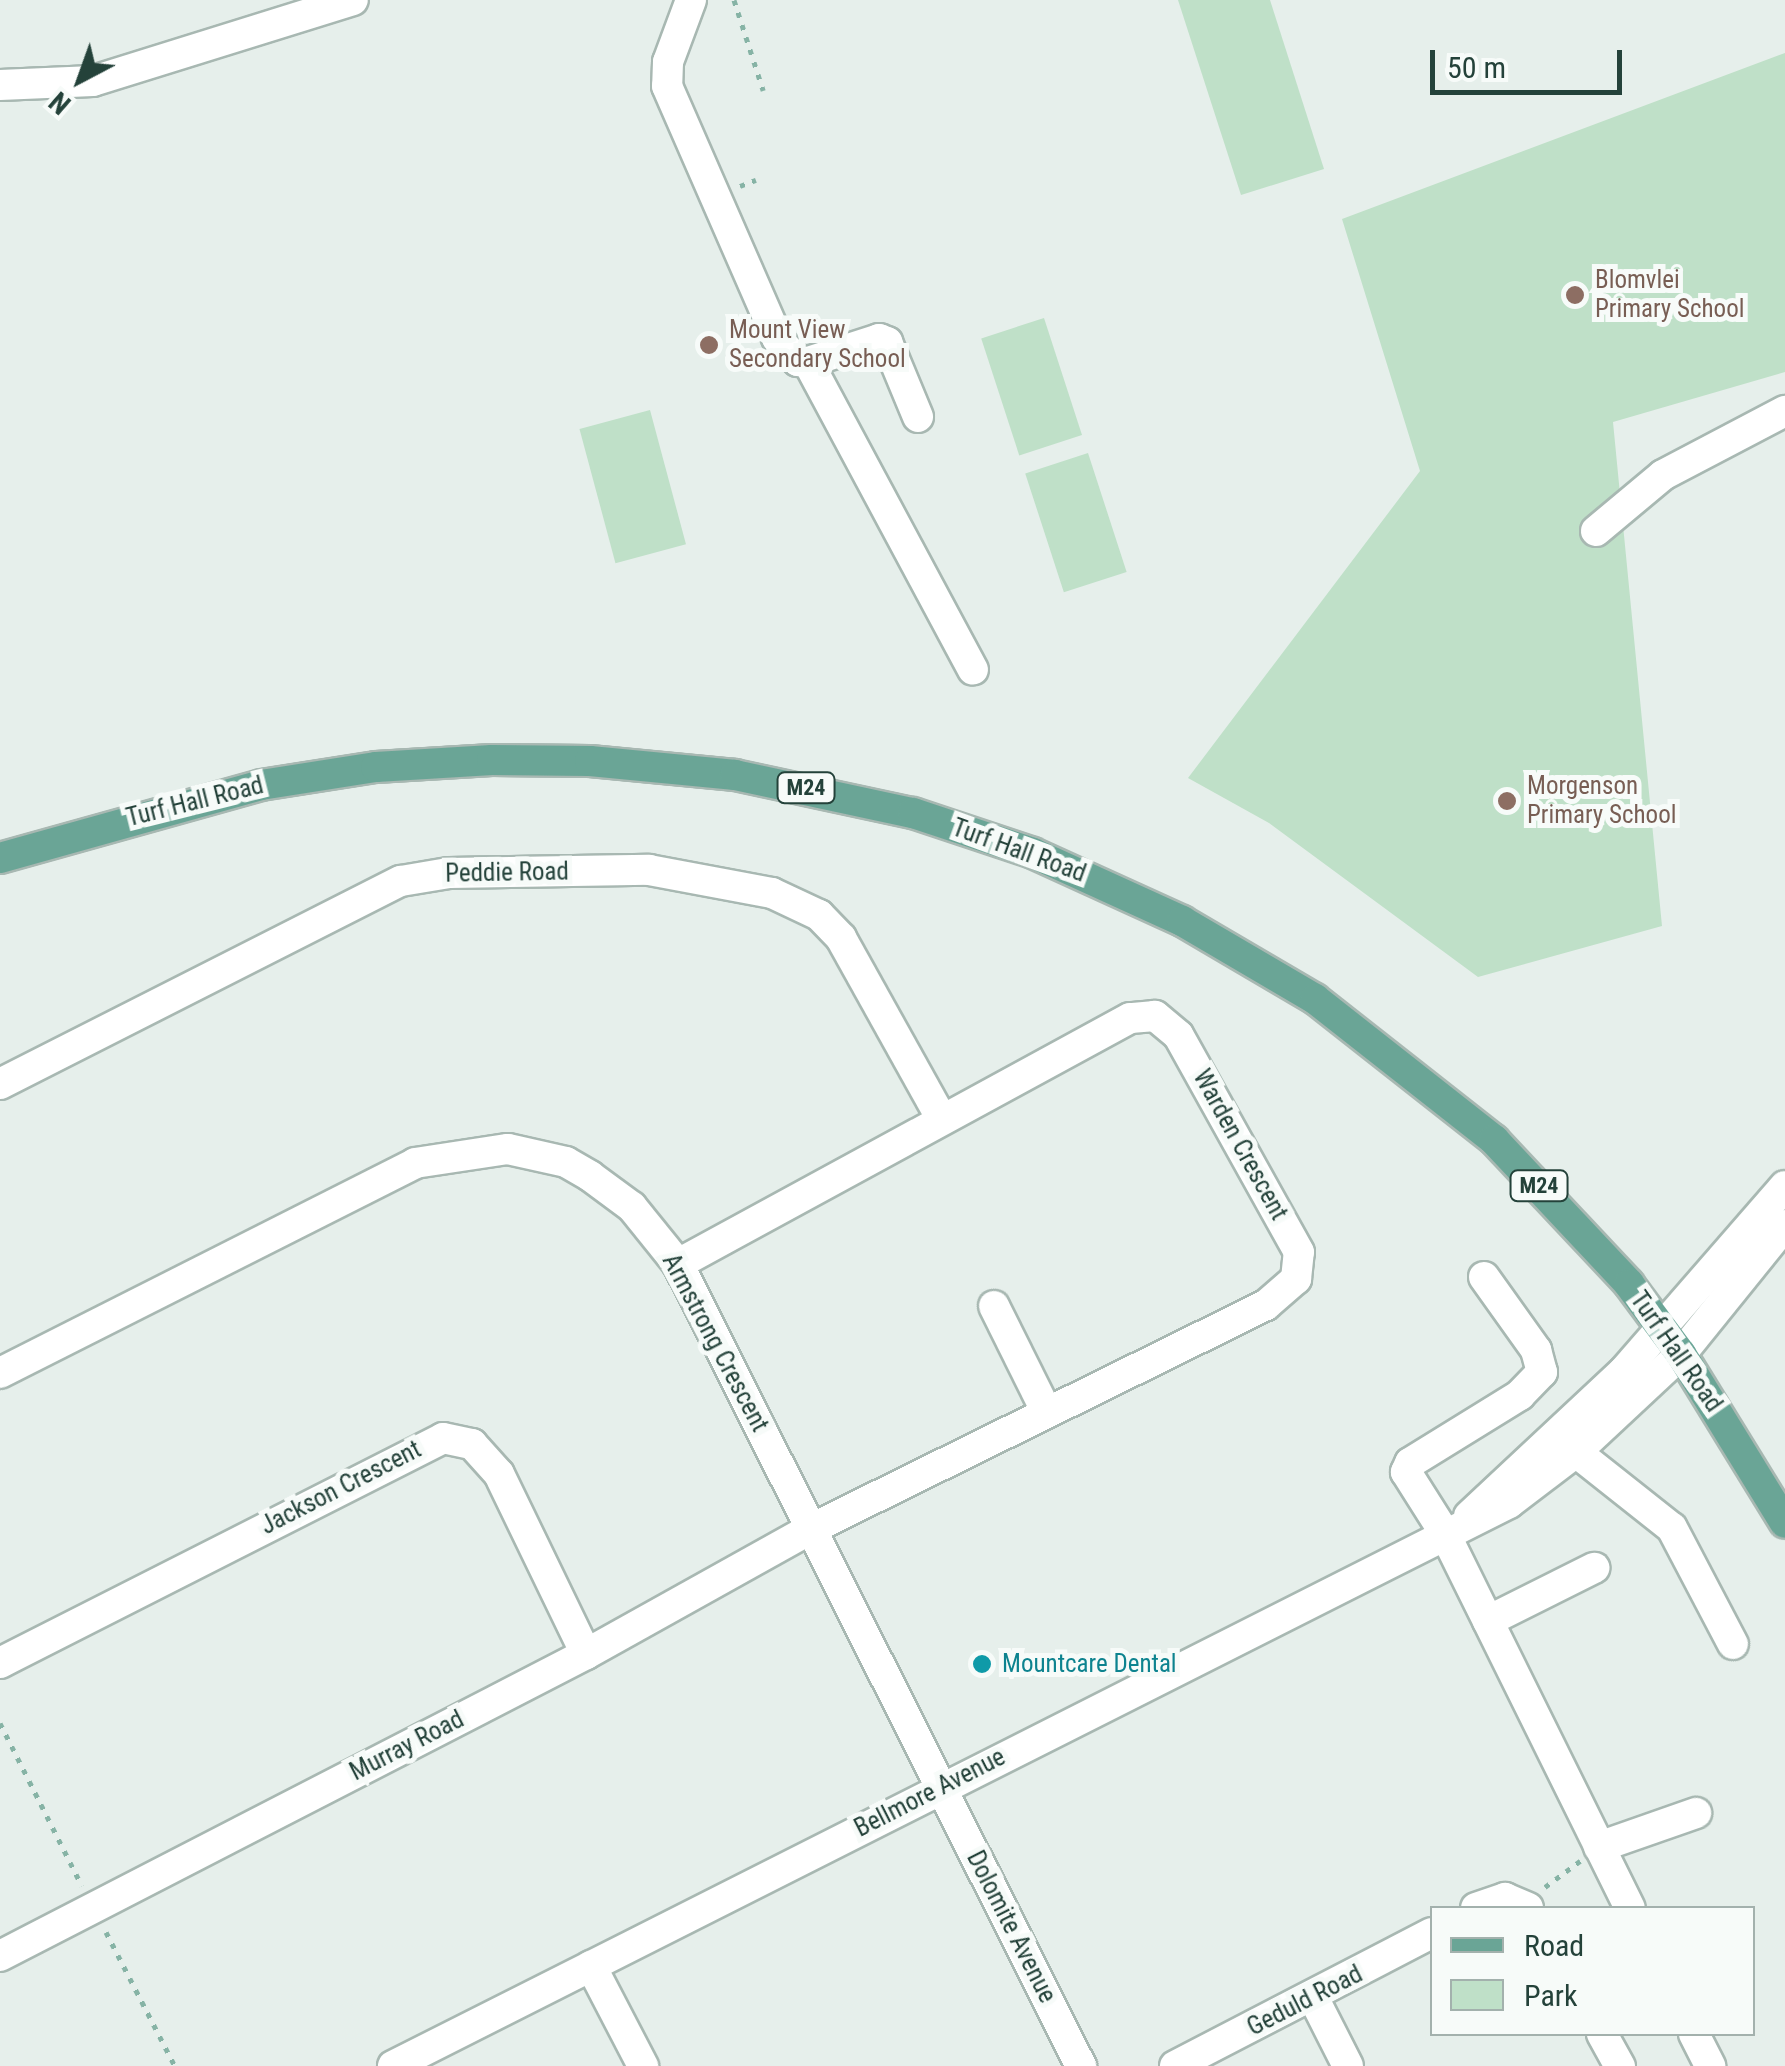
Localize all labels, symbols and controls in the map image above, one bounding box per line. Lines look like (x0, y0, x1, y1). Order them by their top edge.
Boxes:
north arrow (30, 30, 130, 130)
scale bar (1435, 30, 1628, 92)
text: 50 m (1447, 50, 1506, 85)
text: N (43, 85, 77, 121)
place label: Blomvlei Primary School (1595, 266, 1744, 325)
marker: Blomvlei Primary School (1564, 284, 1586, 306)
place label: Mount View Secondary School (729, 316, 906, 375)
marker: Mount View Secondary School (698, 334, 720, 356)
street label: Turf Hall Road (123, 770, 267, 834)
road number: M24 (776, 771, 836, 805)
place label: Morgenson Primary School (1527, 772, 1676, 831)
marker: Morgenson Primary School (1496, 790, 1518, 812)
street label: Turf Hall Road (948, 813, 1090, 889)
street label: Peddie Road (445, 857, 569, 889)
street label: Warden Crescent (1186, 1065, 1294, 1225)
road number: M24 (1509, 1169, 1569, 1203)
street label: Armstrong Crescent (655, 1249, 775, 1437)
street label: Turf Hall Road (1623, 1286, 1729, 1418)
street label: Jackson Crescent (256, 1435, 426, 1541)
place label: Mountcare Dental (1002, 1649, 1177, 1679)
marker: Mountcare Dental (971, 1653, 993, 1675)
street label: Murray Road (345, 1705, 469, 1787)
street label: Bellmore Avenue (850, 1742, 1010, 1844)
street label: Dolomite Avenue (960, 1846, 1062, 2008)
legend (1430, 1906, 1755, 2036)
text: Road (1524, 1928, 1584, 1963)
street label: Geduld Road (1242, 1959, 1368, 2043)
text: Park (1524, 1978, 1578, 2013)

